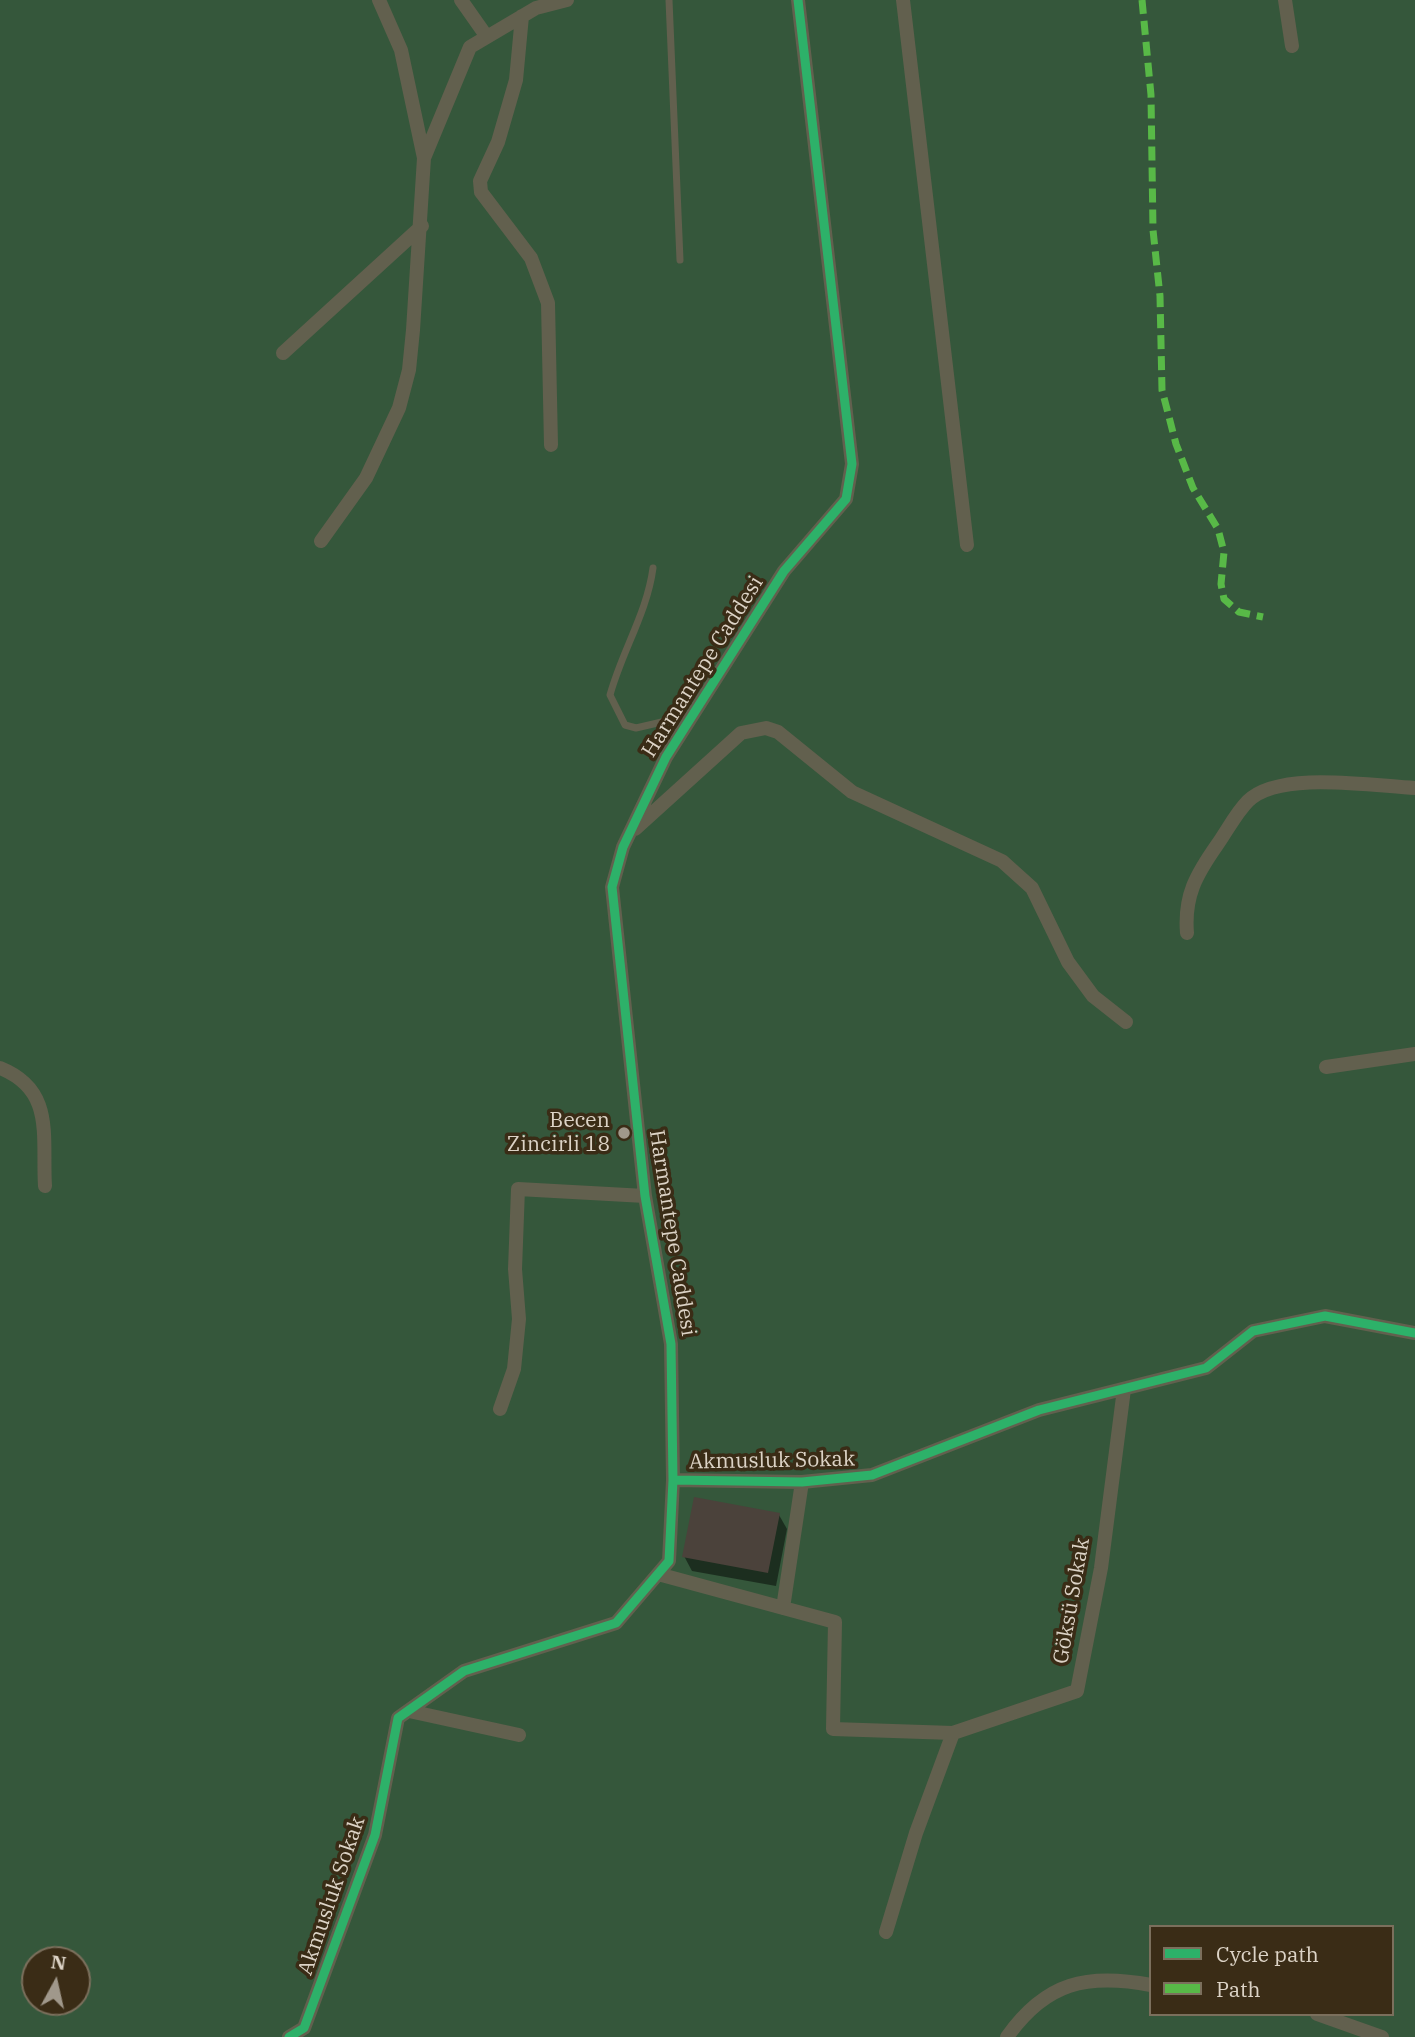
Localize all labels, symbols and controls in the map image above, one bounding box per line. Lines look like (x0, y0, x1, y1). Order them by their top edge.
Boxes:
street label: Harmantepe Caddesi (637, 572, 769, 762)
place label: Becen Zincirli 18 (507, 1108, 610, 1158)
marker: Becen Zincirli 18 (616, 1125, 632, 1141)
street label: Harmantepe Caddesi (643, 1128, 701, 1338)
street label: Akmusluk Sokak (689, 1447, 855, 1475)
street label: Göksü Sokak (1049, 1536, 1095, 1666)
street label: Akmusluk Sokak (293, 1813, 371, 1979)
legend (1149, 1925, 1394, 2016)
text: Cycle path (1216, 1940, 1319, 1968)
north arrow (21, 1946, 91, 2016)
text: N (50, 1949, 68, 1975)
text: Path (1216, 1975, 1261, 2003)

